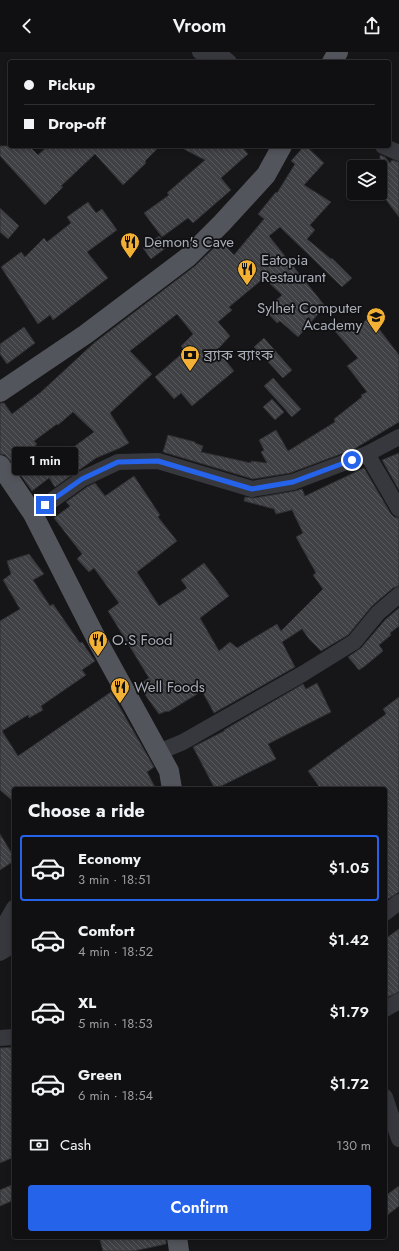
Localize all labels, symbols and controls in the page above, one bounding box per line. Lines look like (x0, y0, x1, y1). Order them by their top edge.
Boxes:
text: Vroom (173, 13, 226, 39)
icon: back (16, 15, 38, 37)
icon: share (361, 15, 383, 37)
text: Pickup (48, 74, 95, 96)
text: Drop-off (48, 113, 106, 135)
map controls (347, 160, 387, 200)
button: layers (347, 160, 387, 200)
restaurant icon: Demon's Cave (119, 231, 141, 259)
place label: Demon's Cave (144, 231, 234, 253)
place label: Eatopia Restaurant (261, 249, 326, 288)
restaurant icon: Eatopia Restaurant (236, 258, 258, 286)
place label: Sylhet Computer Academy (257, 297, 363, 336)
school or university icon: Sylhet Computer Academy (365, 306, 387, 334)
bank icon: ব্র্যাক ব্যাংক (179, 344, 201, 372)
place label: ব্র্যাক ব্যাংক (203, 344, 274, 366)
callout: 1 min (12, 447, 78, 475)
text: 1 min (29, 451, 61, 470)
route start (343, 451, 361, 469)
route end (36, 496, 54, 514)
restaurant icon: O.S Food (87, 629, 109, 657)
place label: O.S Food (112, 629, 173, 651)
restaurant icon: Well Foods (109, 676, 131, 704)
place label: Well Foods (134, 676, 205, 698)
text: Choose a ride (28, 798, 145, 824)
text: Economy (78, 848, 141, 870)
icon: car (30, 850, 66, 886)
text: $1.05 (329, 857, 369, 879)
text: 3 min · 18:51 (78, 870, 151, 889)
text: Comfort (78, 920, 135, 942)
icon: car (30, 922, 66, 958)
text: $1.42 (328, 929, 369, 951)
text: 4 min · 18:52 (78, 942, 153, 961)
text: XL (78, 992, 96, 1014)
icon: car (30, 994, 66, 1030)
text: $1.79 (329, 1001, 369, 1023)
text: 5 min · 18:53 (78, 1014, 153, 1033)
text: Green (78, 1064, 122, 1086)
icon: car (30, 1066, 66, 1102)
text: $1.72 (330, 1073, 369, 1095)
text: 6 min · 18:54 (78, 1086, 153, 1105)
icon: cash (28, 1134, 50, 1156)
text: Cash (60, 1134, 91, 1156)
text: 130 m (336, 1136, 371, 1155)
button: Confirm (28, 1185, 371, 1231)

